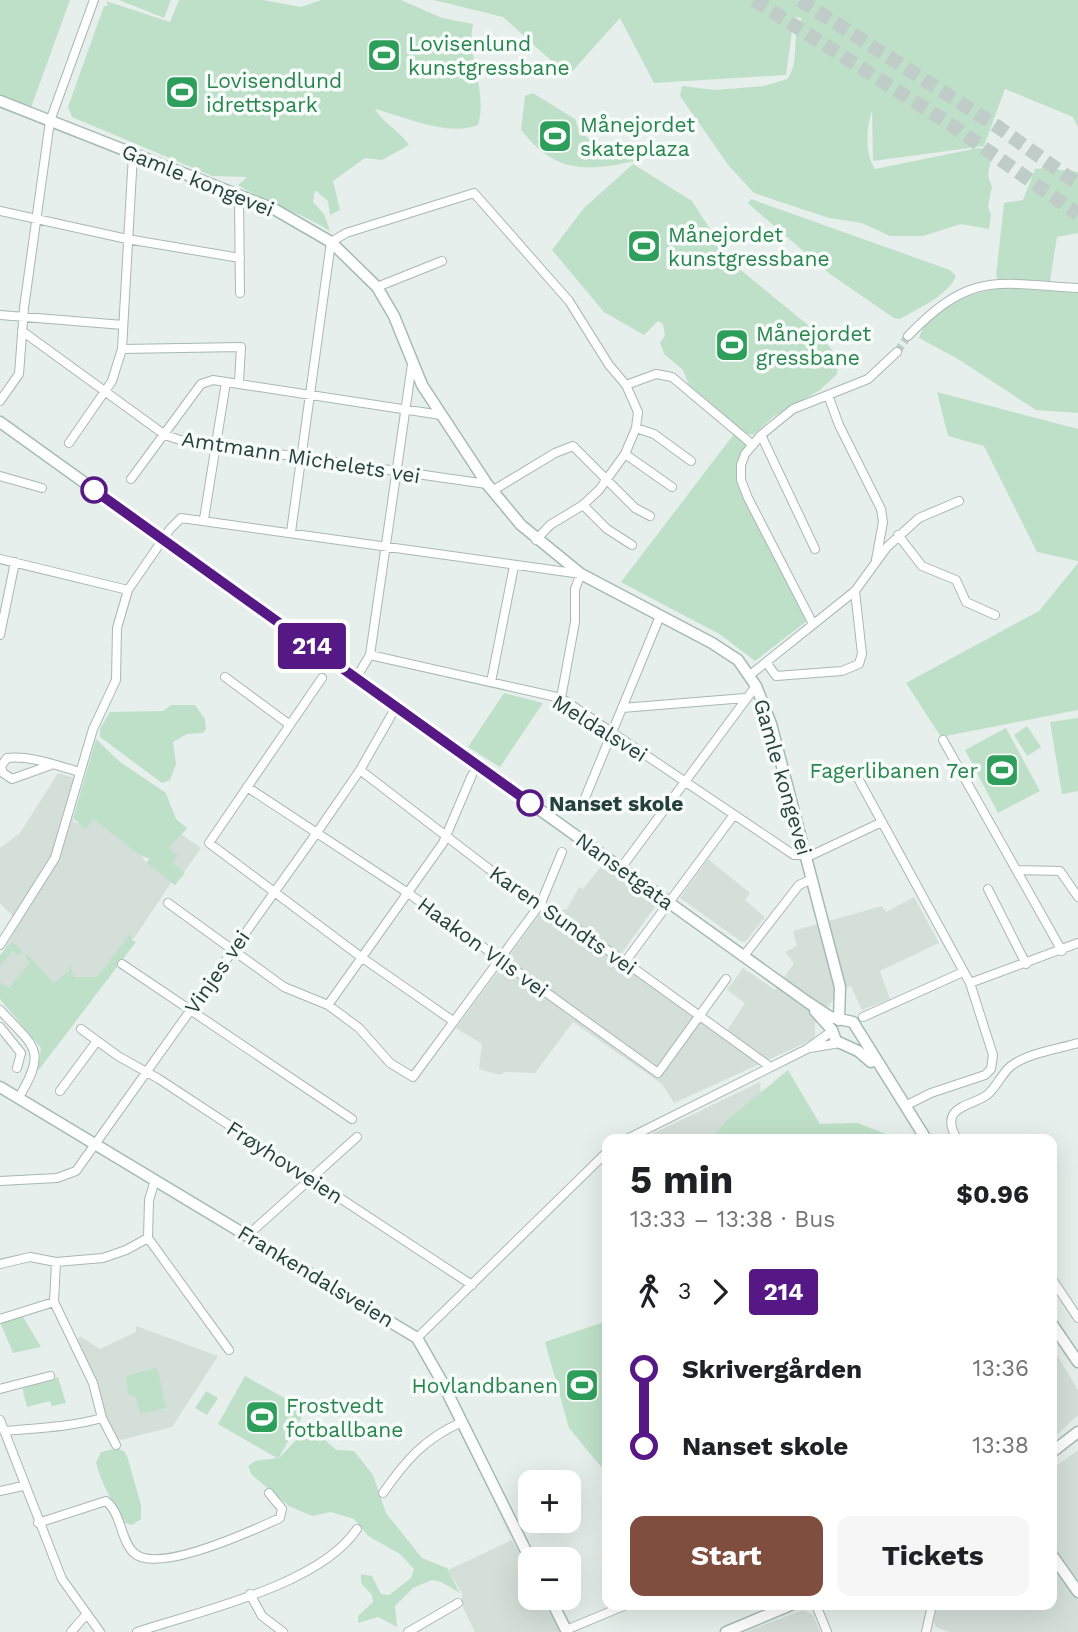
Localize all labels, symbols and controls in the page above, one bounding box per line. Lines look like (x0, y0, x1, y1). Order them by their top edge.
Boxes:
place label: Lovisenlund kunstgressbane (408, 31, 570, 80)
sports icon: Lovisenlund kunstgressbane (365, 36, 403, 74)
place label: Lovisendlund idrettspark (206, 68, 342, 117)
sports icon: Lovisendlund idrettspark (163, 73, 201, 111)
place label: Månejordet skateplaza (580, 112, 695, 161)
sports icon: Månejordet skateplaza (536, 117, 574, 155)
street label: Gamle kongevei (118, 138, 278, 222)
place label: Månejordet kunstgressbane (668, 222, 830, 271)
sports icon: Månejordet kunstgressbane (625, 227, 663, 265)
place label: Månejordet gressbane (756, 321, 871, 370)
sports icon: Månejordet gressbane (713, 326, 751, 364)
street label: Amtmann Michelets vei (180, 426, 422, 488)
unlabelled marker (81, 477, 107, 503)
line badge: 214 (272, 623, 352, 669)
text: 214 (292, 632, 332, 660)
street label: Meldalsvei (548, 689, 652, 767)
street label: Gamle kongevei (749, 696, 817, 858)
sports icon: Fagerlibanen 7er (983, 751, 1021, 789)
place label: Fagerlibanen 7er (809, 758, 978, 783)
marker: Nanset skole (517, 790, 543, 816)
place label: Nanset skole (549, 791, 683, 816)
street label: Nansetgata (571, 827, 679, 915)
street label: Karen Sundts vei (485, 860, 641, 980)
street label: Haakon VIIs vei (413, 891, 553, 1003)
street label: Vinjes vei (179, 925, 255, 1019)
street label: Frøyhovveien (222, 1115, 348, 1209)
text: 5 min (630, 1158, 733, 1202)
text: $0.96 (956, 1179, 1029, 1209)
text: 13:33 – 13:38 · Bus (630, 1206, 835, 1233)
street label: Frankendalsveien (233, 1220, 399, 1332)
icon: walk (630, 1273, 668, 1311)
icon: forward (701, 1273, 739, 1311)
text: 3 (678, 1278, 691, 1305)
text: 214 (763, 1278, 804, 1306)
text: Skrivergården (682, 1354, 862, 1384)
text: 13:36 (972, 1355, 1029, 1382)
sports icon: Hovlandbanen (563, 1366, 601, 1404)
place label: Hovlandbanen (412, 1373, 558, 1398)
place label: Frostvedt fotballbane (286, 1393, 403, 1442)
sports icon: Frostvedt fotballbane (243, 1398, 281, 1436)
text: Nanset skole (682, 1431, 848, 1461)
text: 13:38 (972, 1432, 1029, 1459)
map controls (518, 1470, 581, 1610)
button: + (518, 1470, 581, 1533)
button: Start (630, 1516, 823, 1596)
button: Tickets (837, 1516, 1029, 1596)
button: − (518, 1547, 581, 1610)

